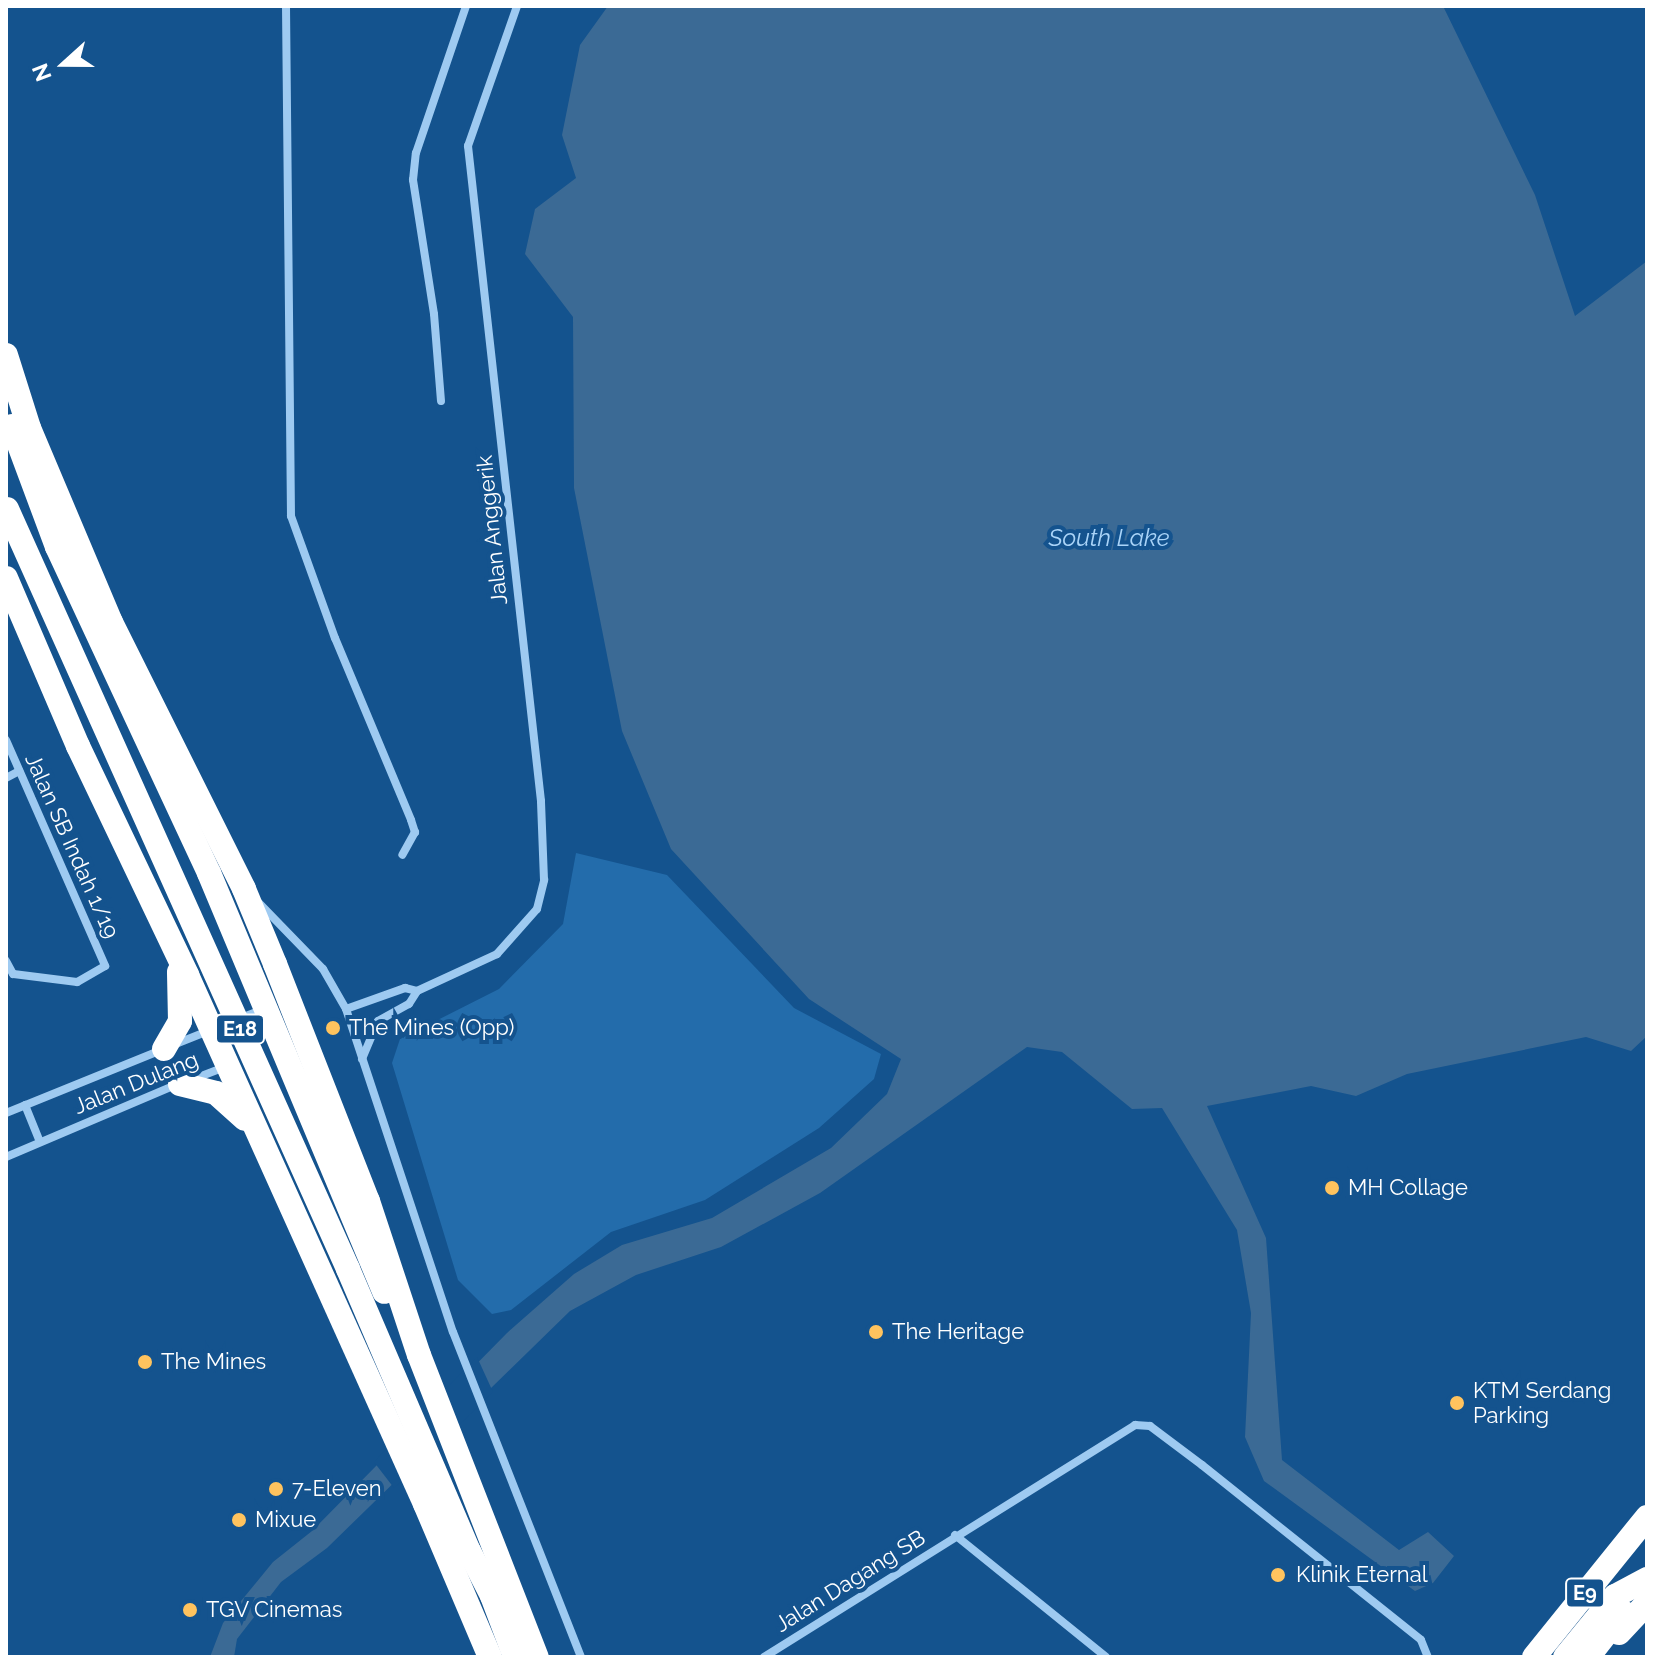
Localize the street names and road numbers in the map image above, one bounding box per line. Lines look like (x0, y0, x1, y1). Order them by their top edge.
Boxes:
street label: Jalan Anggerik (471, 454, 513, 606)
street label: Jalan SB Indah 1/19 (19, 750, 125, 942)
road number: E18 (214, 1013, 266, 1045)
street label: Jalan Dulang (70, 1046, 202, 1120)
street label: Jalan Dagang SB (770, 1524, 930, 1638)
road number: E9 (1565, 1577, 1605, 1609)

